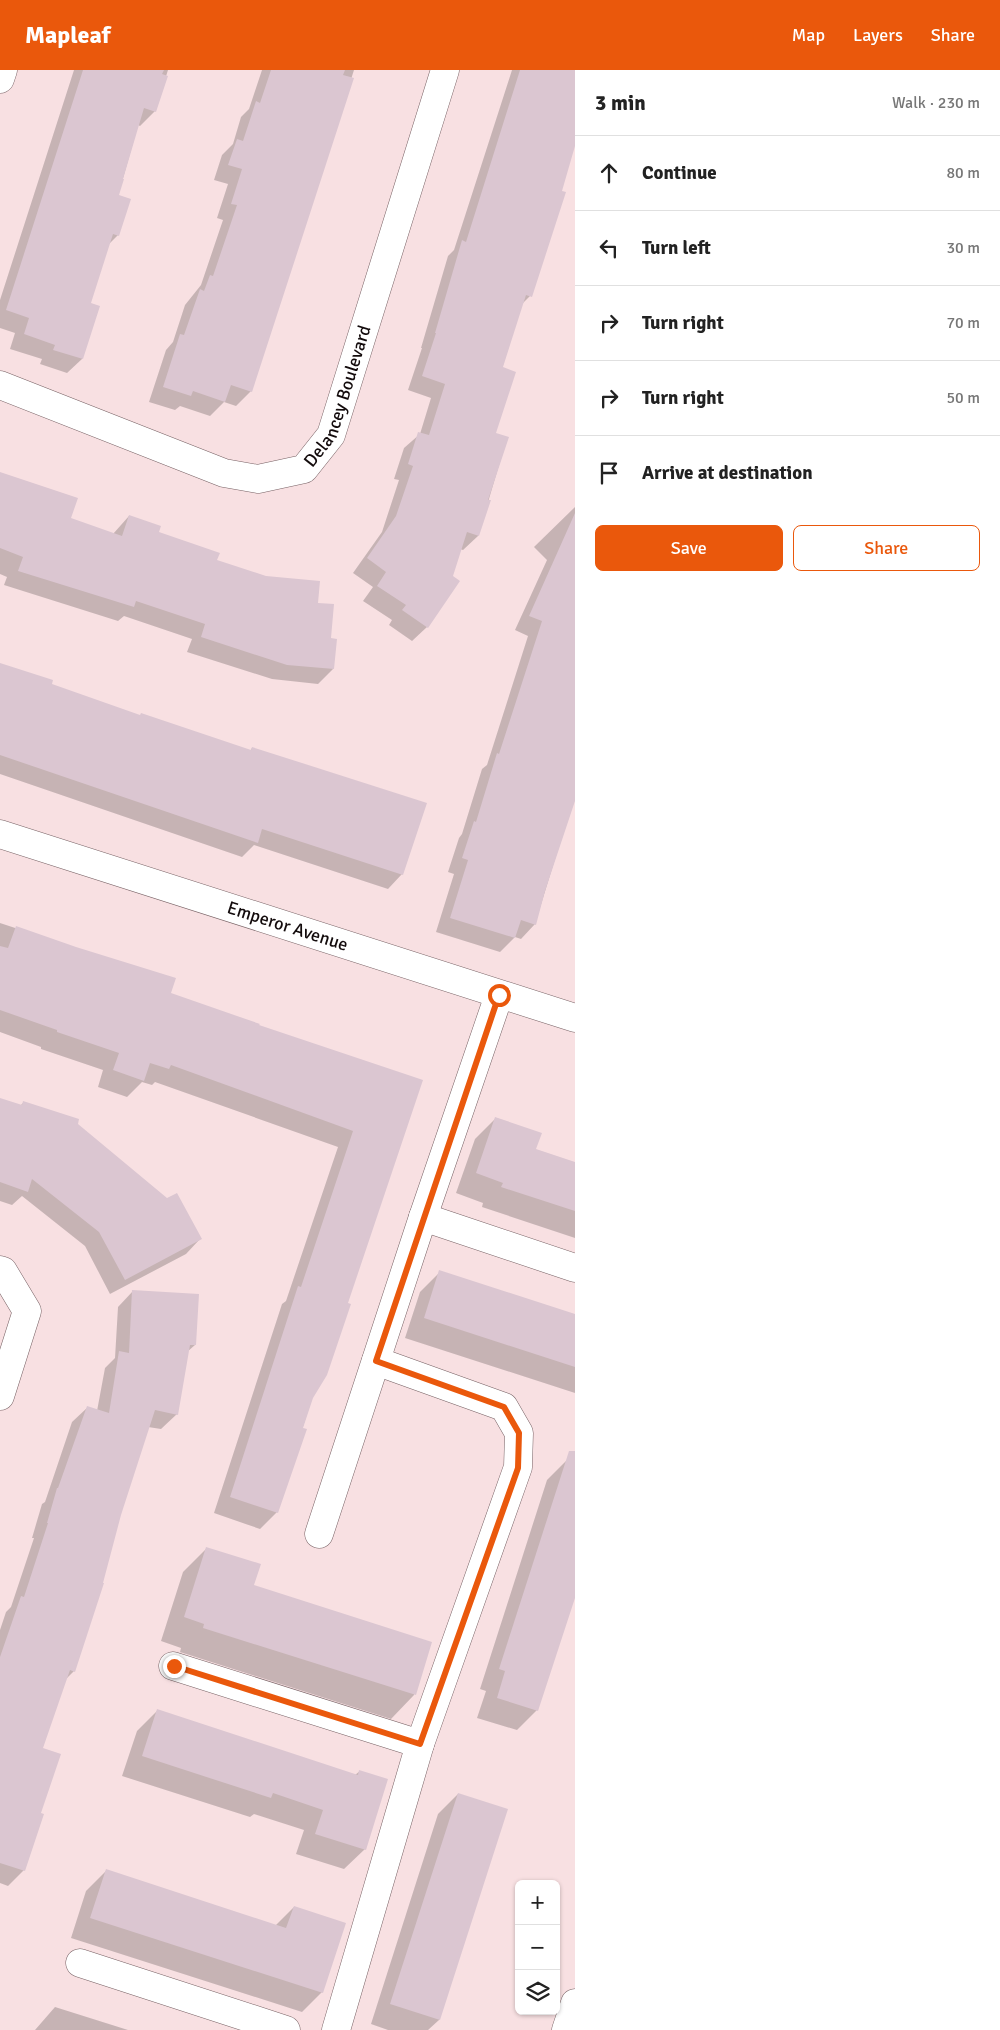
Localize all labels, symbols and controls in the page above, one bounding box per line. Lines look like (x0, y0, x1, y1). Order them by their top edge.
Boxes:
text: Mapleaf (25, 20, 110, 50)
text: Map (792, 24, 825, 46)
text: Layers (853, 24, 903, 46)
text: Share (931, 24, 975, 46)
text: 3 min (595, 90, 646, 116)
text: Walk · 230 m (892, 93, 980, 113)
icon: ahead (595, 159, 623, 187)
text: Continue (642, 161, 717, 185)
text: 80 m (946, 163, 980, 183)
icon: left (595, 234, 623, 262)
text: Turn left (642, 236, 711, 260)
text: 30 m (946, 238, 980, 258)
icon: right (595, 309, 623, 337)
text: Turn right (642, 311, 724, 335)
text: 70 m (946, 313, 980, 333)
street label: Delancey Boulevard (299, 323, 376, 471)
icon: right (595, 384, 623, 412)
text: Turn right (642, 386, 724, 410)
text: 50 m (946, 388, 980, 408)
icon: arrive (595, 459, 623, 487)
text: Arrive at destination (642, 461, 813, 485)
button: Save (595, 525, 783, 571)
button: Share (793, 525, 980, 571)
street label: Emperor Avenue (224, 896, 351, 956)
route start (488, 984, 511, 1007)
route end (163, 1655, 186, 1678)
map controls (515, 1880, 560, 2015)
button: + (515, 1880, 560, 1925)
button: − (515, 1925, 560, 1970)
button: layers (515, 1970, 560, 2015)

